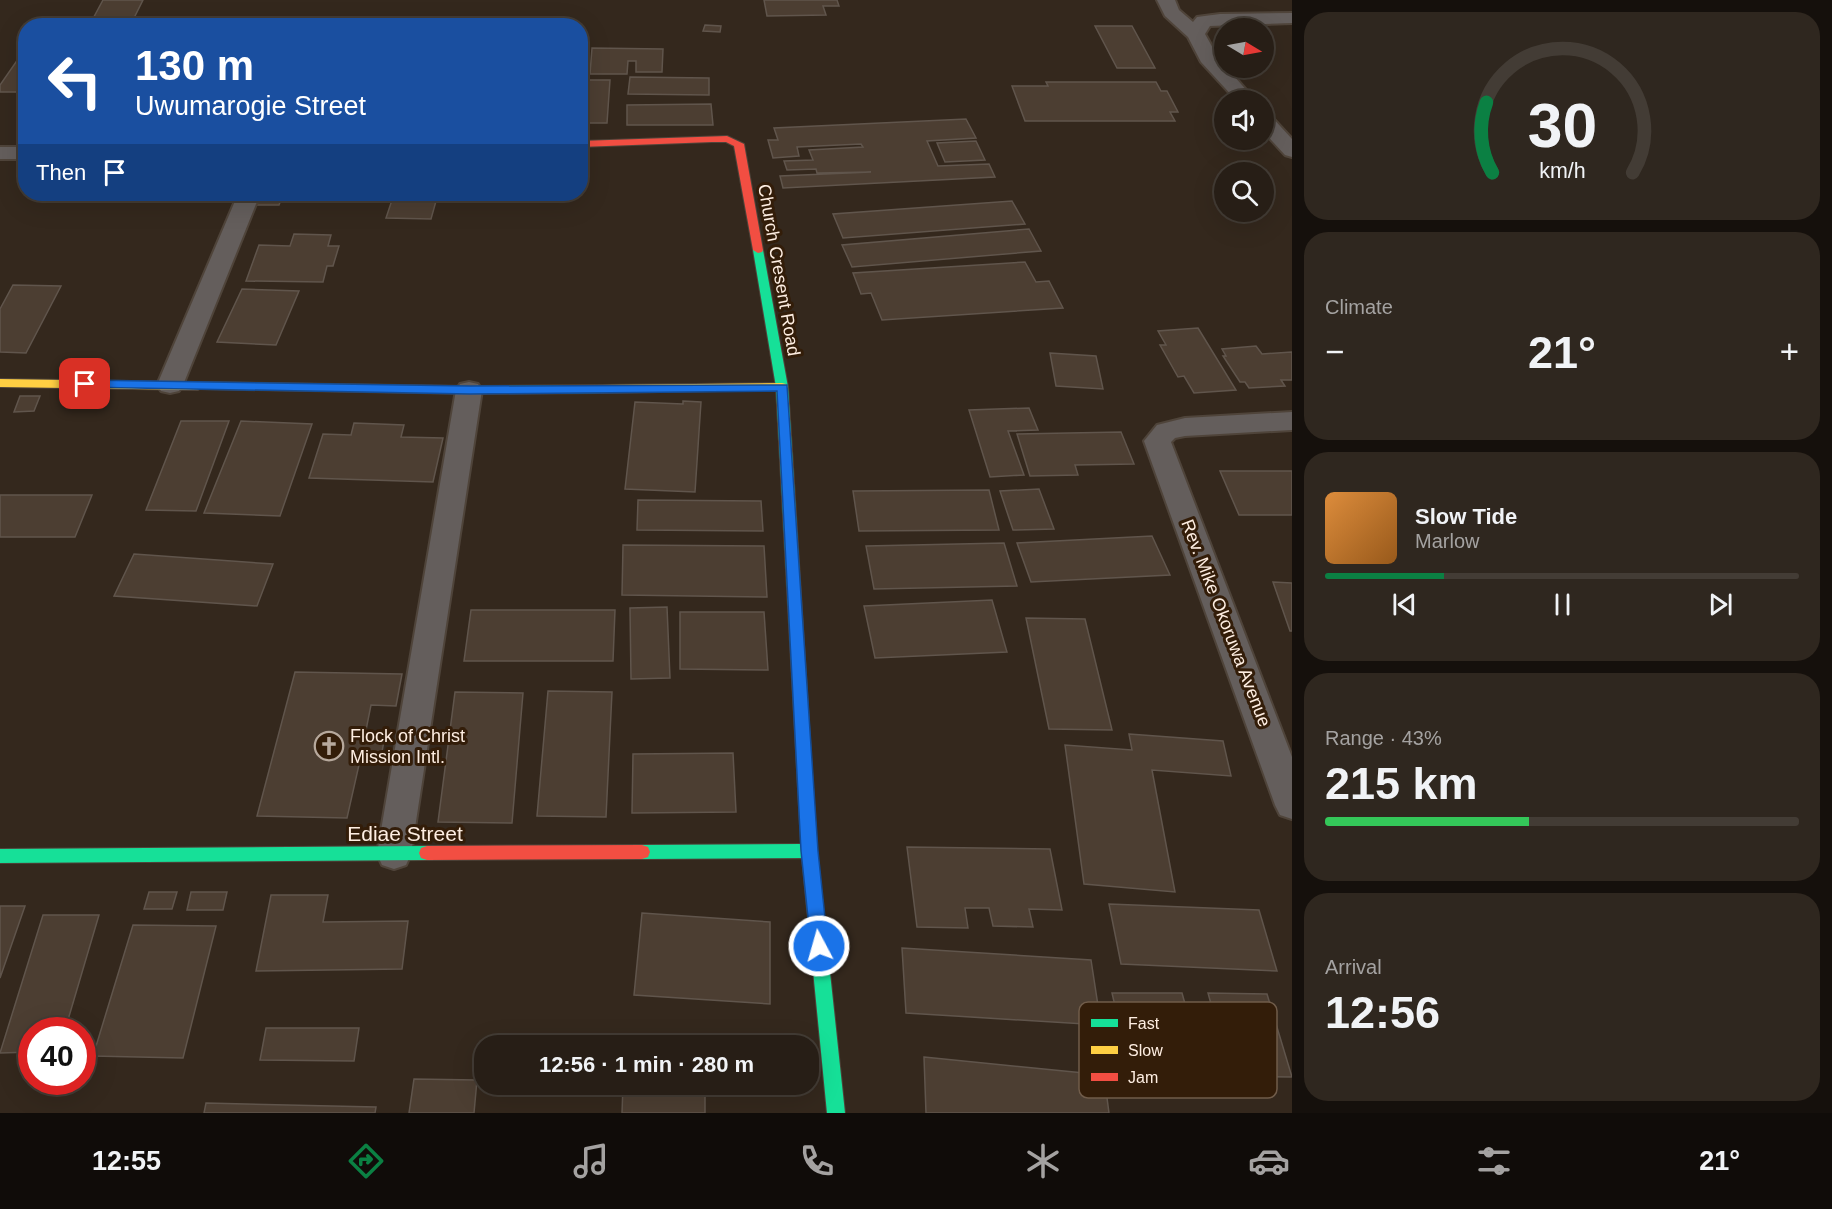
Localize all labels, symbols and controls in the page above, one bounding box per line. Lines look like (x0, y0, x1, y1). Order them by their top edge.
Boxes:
north arrow (1214, 18, 1274, 78)
map controls (1214, 18, 1274, 222)
icon: left (36, 42, 114, 120)
text: 130 m (135, 42, 254, 89)
button: sound (1214, 90, 1274, 150)
text: Uwumarogie Street (135, 91, 366, 121)
text: 30 (1527, 91, 1597, 160)
icon: arrive (98, 156, 131, 189)
text: km/h (1539, 159, 1585, 183)
text: Then (36, 160, 86, 185)
button: search (1214, 162, 1274, 222)
street label: Church Cresent Road (754, 183, 804, 357)
text: Climate (1325, 296, 1393, 318)
text: 21° (1528, 327, 1596, 378)
text: − (1325, 333, 1344, 370)
text: + (1780, 333, 1799, 370)
pin (59, 358, 110, 409)
icon: arrive (68, 367, 101, 400)
text: Slow Tide (1415, 504, 1517, 529)
street label: Rev. Mike Okoruwa Avenue (1177, 517, 1275, 729)
text: Marlow (1415, 530, 1479, 552)
icon: previous (1388, 588, 1421, 621)
icon: pause (1546, 588, 1579, 621)
icon: next (1704, 588, 1737, 621)
place label: Flock of Christ Mission Intl. (350, 726, 465, 767)
text: Range · 43% (1325, 727, 1442, 749)
church icon: Flock of Christ Mission Intl. (313, 730, 345, 762)
text: 215 km (1325, 758, 1478, 809)
street label: Ediae Street (347, 822, 463, 845)
position arrow (787, 914, 851, 978)
text: Arrival (1325, 956, 1382, 978)
text: 12:56 (1325, 987, 1440, 1038)
legend (1079, 1002, 1277, 1098)
text: Fast (1128, 1015, 1160, 1032)
speed limit sign: 40 (18, 1017, 96, 1095)
text: Slow (1128, 1042, 1163, 1059)
text: 12:56 · 1 min · 280 m (539, 1052, 754, 1077)
text: Jam (1128, 1069, 1158, 1086)
icon: directions (345, 1140, 387, 1182)
icon: music (570, 1140, 612, 1182)
icon: phone (796, 1140, 838, 1182)
icon: climate (1022, 1140, 1064, 1182)
icon: car (1248, 1140, 1290, 1182)
icon: filters (1473, 1140, 1515, 1182)
text: 12:55 (92, 1146, 161, 1176)
text: 21° (1699, 1146, 1740, 1176)

